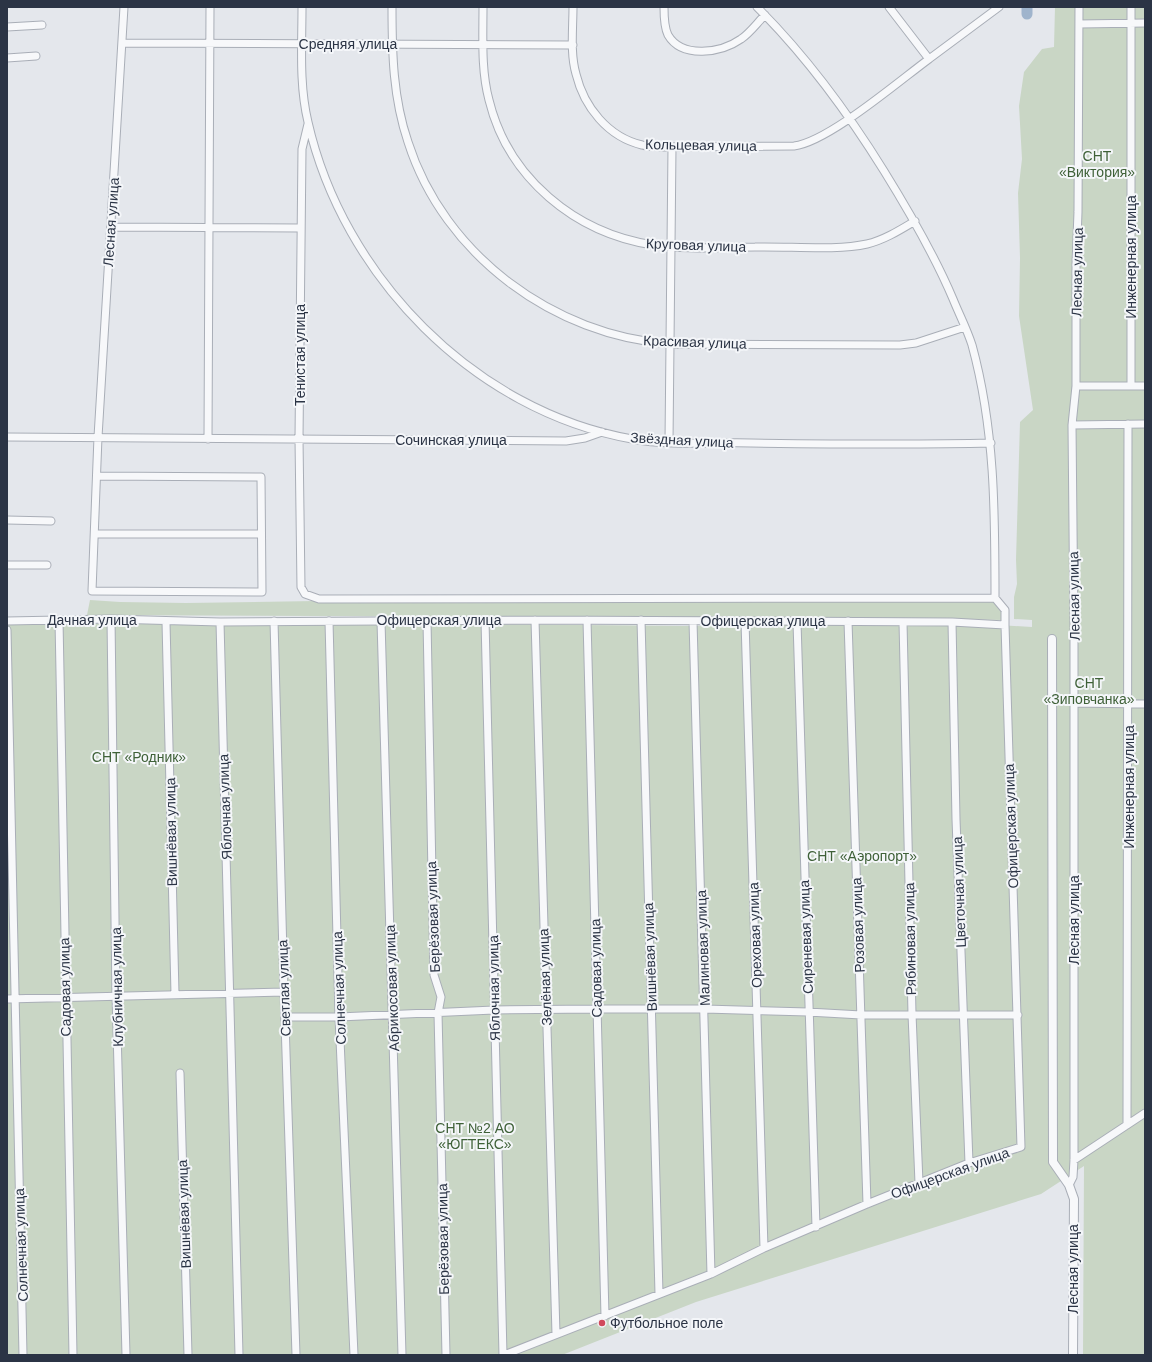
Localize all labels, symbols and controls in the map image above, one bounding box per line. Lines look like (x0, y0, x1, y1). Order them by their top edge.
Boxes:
street label: Средняя улица (299, 36, 398, 52)
street label: Кольцевая улица (645, 136, 757, 154)
park label: СНТ «Виктория» (1059, 148, 1135, 180)
street label: Лесная улица (100, 177, 122, 267)
street label: Инженерная улица (1123, 195, 1139, 319)
street label: Лесная улица (1068, 227, 1086, 317)
street label: Круговая улица (646, 235, 747, 255)
street label: Тенистая улица (292, 304, 308, 406)
street label: Красивая улица (643, 332, 747, 352)
street label: Звёздная улица (630, 429, 734, 451)
street label: Сочинская улица (395, 432, 507, 448)
street label: Лесная улица (1065, 551, 1083, 641)
street label: Дачная улица (47, 612, 137, 628)
street label: Офицерская улица (377, 612, 502, 628)
street label: Офицерская улица (701, 613, 826, 629)
park label: СНТ «Зиповчанка» (1043, 675, 1135, 707)
street label: Инженерная улица (1121, 725, 1137, 849)
park label: СНТ «Родник» (92, 749, 186, 765)
street label: Яблочная улица (215, 754, 235, 860)
street label: Офицерская улица (1001, 763, 1021, 889)
street label: Вишнёвая улица (162, 777, 180, 887)
street label: Цветочная улица (949, 836, 969, 948)
park label: СНТ «Аэропорт» (807, 848, 917, 864)
street label: Берёзовая улица (423, 861, 443, 973)
street label: Лесная улица (1066, 875, 1082, 965)
street label: Розовая улица (848, 877, 868, 973)
street label: Сиреневая улица (796, 880, 816, 994)
street label: Ореховая улица (745, 882, 765, 988)
street label: Рябиновая улица (901, 882, 919, 996)
street label: Малиновая улица (693, 889, 713, 1006)
street label: Вишнёвая улица (640, 902, 660, 1012)
street label: Садовая улица (587, 918, 605, 1018)
street label: Абрикосовая улица (382, 924, 402, 1052)
street label: Клубничная улица (108, 927, 126, 1047)
street label: Зелёная улица (535, 928, 555, 1026)
street label: Солнечная улица (329, 931, 349, 1045)
street label: Яблочная улица (485, 935, 503, 1041)
street label: Садовая улица (56, 937, 74, 1037)
street label: Светлая улица (274, 939, 294, 1037)
park label: СНТ №2 АО «ЮГТЕКС» (435, 1120, 515, 1152)
street label: Офицерская улица (889, 1144, 1012, 1202)
street label: Вишнёвая улица (174, 1159, 194, 1269)
street label: Берёзовая улица (434, 1183, 452, 1295)
street label: Солнечная улица (11, 1188, 31, 1302)
street label: Лесная улица (1065, 1224, 1081, 1314)
place label: Футбольное поле (610, 1315, 723, 1331)
marker: Футбольное поле (597, 1318, 607, 1328)

